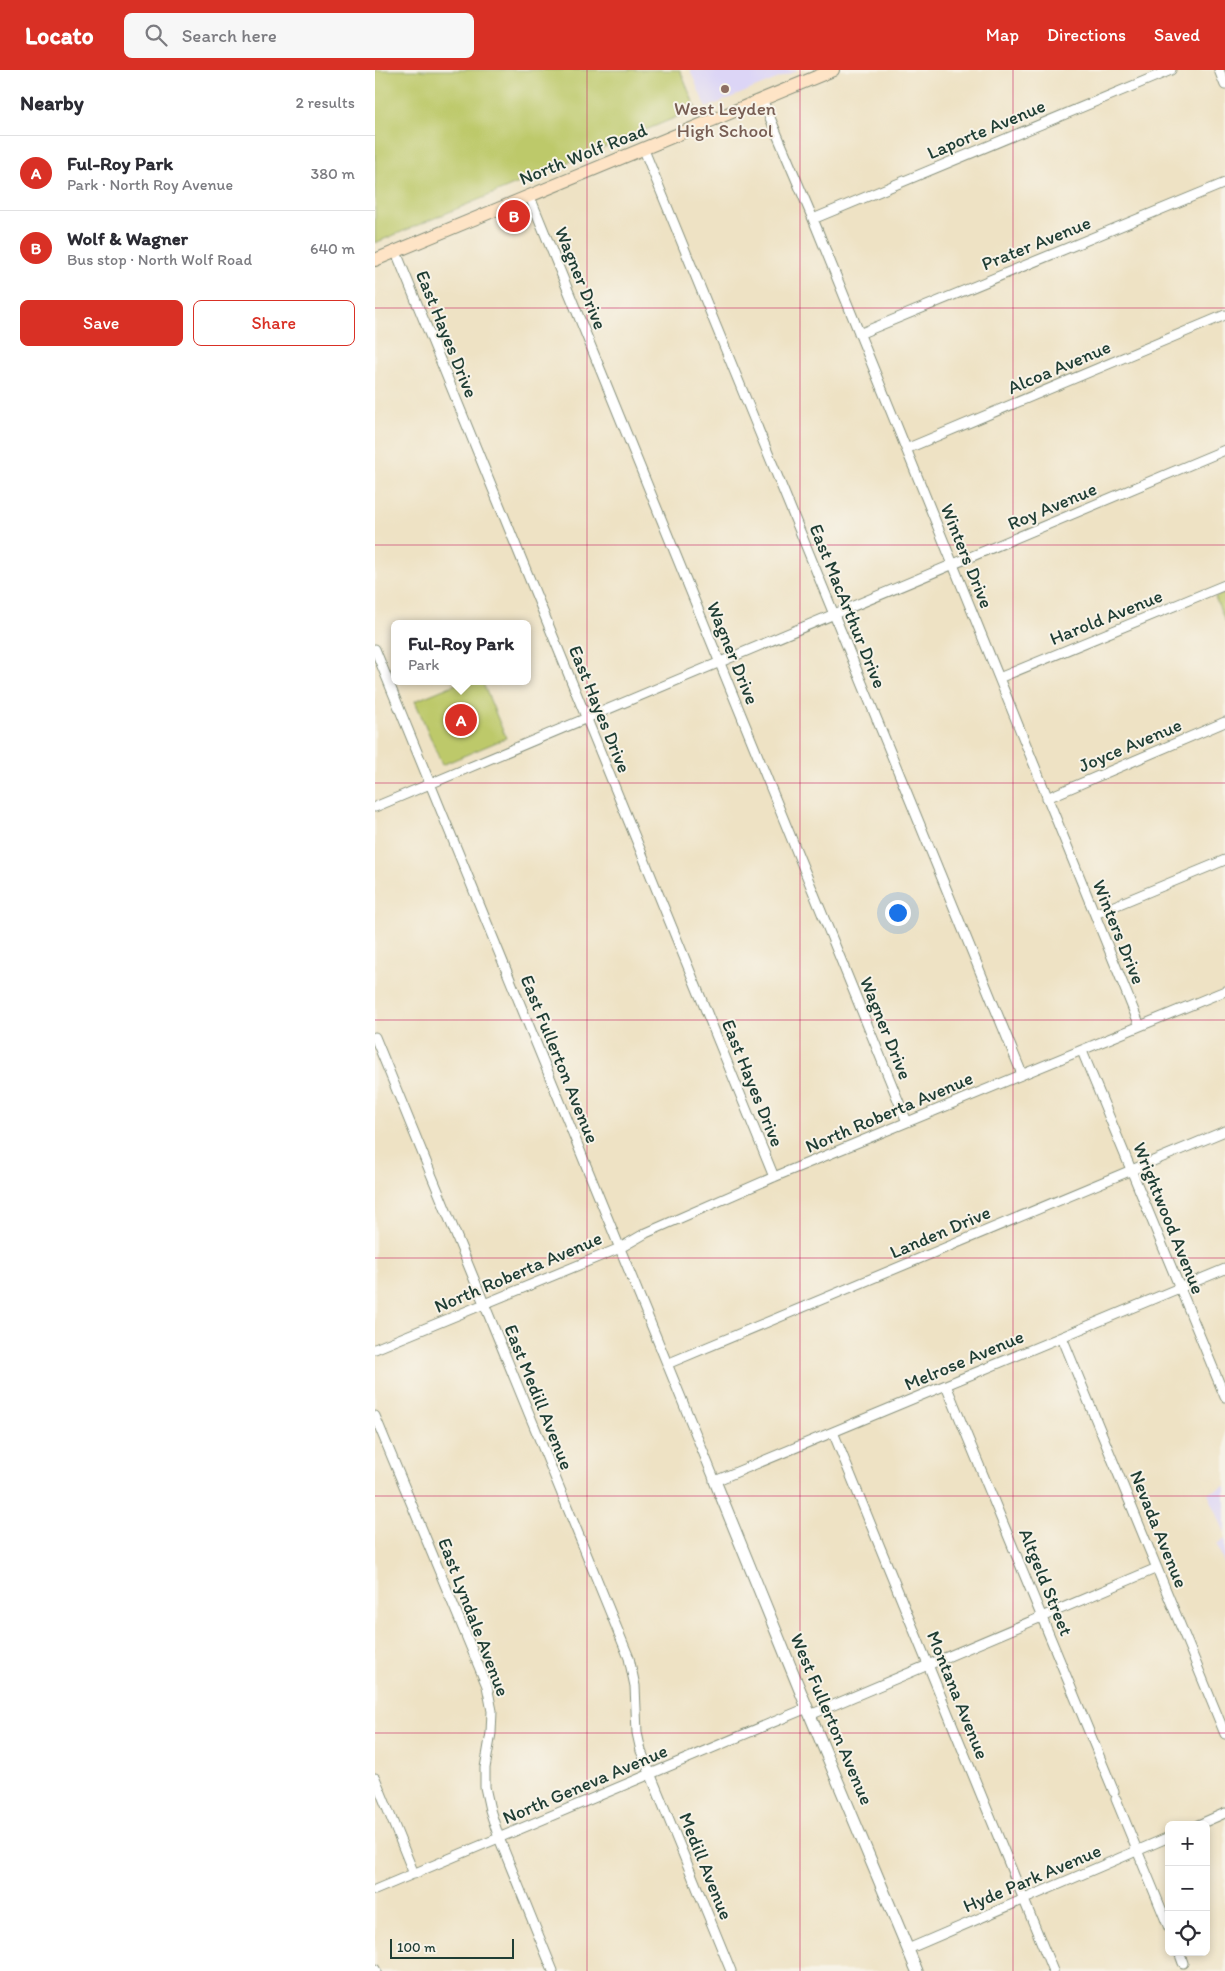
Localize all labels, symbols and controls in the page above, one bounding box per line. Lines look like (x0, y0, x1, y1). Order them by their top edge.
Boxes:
search box (124, 13, 474, 58)
text: Locato (25, 21, 94, 50)
icon: search (142, 21, 170, 49)
text: Search here (182, 24, 277, 47)
text: Map (986, 24, 1019, 46)
text: Directions (1047, 24, 1126, 46)
text: Saved (1154, 24, 1200, 46)
marker: West Leyden High School (719, 83, 731, 95)
text: Nearby (20, 90, 84, 115)
text: 2 results (295, 93, 355, 112)
street label: Laporte Avenue (923, 94, 1049, 164)
place label: West Leyden High School (674, 97, 776, 142)
street label: North Wolf Road (516, 118, 651, 190)
text: Ful-Roy Park (67, 152, 173, 175)
text: A (31, 164, 41, 183)
text: 380 m (311, 164, 355, 183)
text: Park · North Roy Avenue (67, 175, 233, 194)
pin: B (498, 197, 530, 235)
street label: Prater Avenue (978, 211, 1094, 275)
street label: Wagner Drive (550, 223, 612, 333)
text: Wolf & Wagner (67, 227, 188, 250)
text: B (31, 239, 41, 258)
text: 640 m (310, 239, 355, 258)
text: Bus stop · North Wolf Road (67, 250, 252, 269)
street label: East Hayes Drive (411, 267, 483, 401)
button: Save (20, 300, 183, 346)
button: Share (193, 300, 355, 346)
street label: Alcoa Avenue (1004, 335, 1114, 399)
street label: Roy Avenue (1004, 477, 1100, 535)
street label: Winters Drive (936, 500, 998, 612)
street label: East MacArthur Drive (805, 520, 891, 692)
street label: Harold Avenue (1046, 584, 1166, 650)
street label: Wagner Drive (702, 598, 764, 708)
popup (391, 620, 531, 685)
text: Ful-Roy Park (408, 632, 514, 655)
street label: East Hayes Drive (564, 642, 636, 776)
text: Park (408, 655, 439, 674)
pin: A (445, 701, 477, 739)
street label: Joyce Avenue (1075, 713, 1185, 777)
street label: Winters Drive (1088, 876, 1150, 988)
your location (885, 900, 911, 926)
street label: East Fullerton Avenue (516, 971, 604, 1147)
street label: Wagner Drive (855, 973, 917, 1083)
street label: East Hayes Drive (717, 1016, 789, 1150)
street label: North Roberta Avenue (802, 1066, 976, 1158)
street label: Wrightwood Avenue (1128, 1139, 1210, 1297)
street label: Landen Drive (886, 1200, 994, 1264)
street label: North Roberta Avenue (431, 1226, 605, 1318)
street label: East Medill Avenue (499, 1321, 579, 1473)
street label: Melrose Avenue (901, 1324, 1027, 1396)
street label: Nevada Avenue (1125, 1467, 1193, 1591)
street label: Altgeld Street (1014, 1525, 1078, 1639)
street label: East Lyndale Avenue (433, 1535, 515, 1699)
street label: Montana Avenue (922, 1628, 994, 1762)
street label: West Fullerton Avenue (785, 1630, 879, 1808)
street label: North Geneva Avenue (499, 1739, 671, 1829)
street label: Medill Avenue (674, 1809, 738, 1923)
map controls (1165, 1821, 1210, 1956)
button: + (1165, 1821, 1210, 1866)
street label: Hyde Park Avenue (959, 1839, 1105, 1917)
button: − (1165, 1866, 1210, 1911)
button: locate (1165, 1911, 1210, 1956)
scale bar (390, 1936, 514, 1959)
text: 100 m (397, 1939, 436, 1956)

